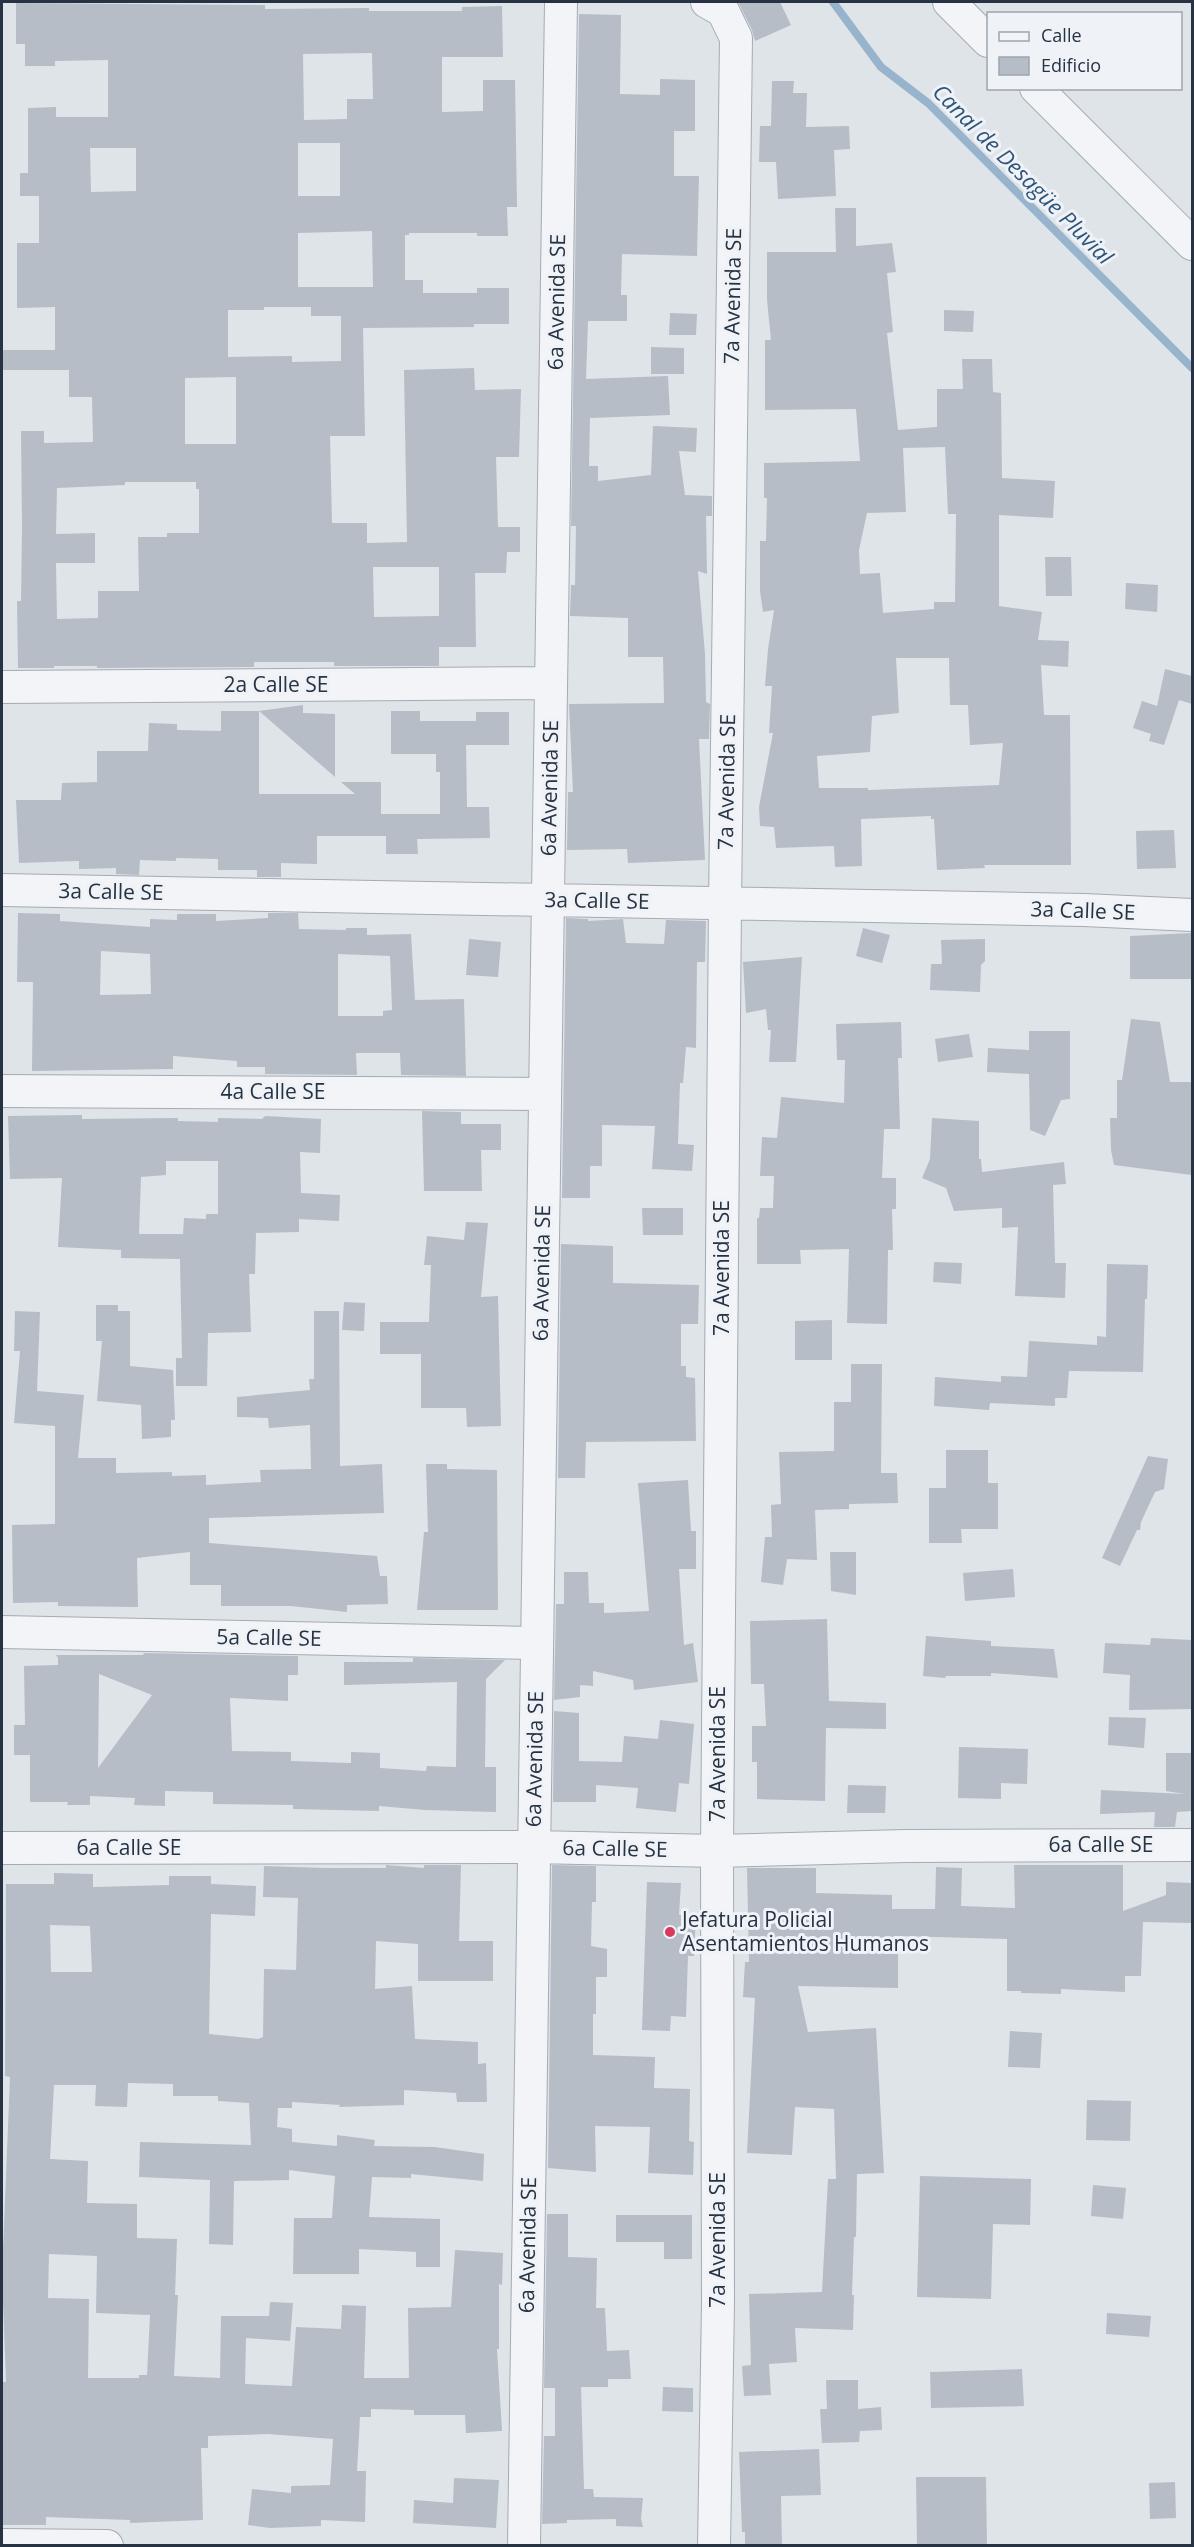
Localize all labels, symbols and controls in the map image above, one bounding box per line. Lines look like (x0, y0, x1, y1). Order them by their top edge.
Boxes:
legend (987, 12, 1182, 90)
text: Calle (1041, 23, 1082, 47)
text: Edificio (1041, 53, 1101, 77)
water label: Canal de Desagüe Pluvial (927, 76, 1121, 270)
street label: 7a Avenida SE (717, 228, 747, 364)
street label: 6a Avenida SE (541, 234, 571, 370)
street label: 2a Calle SE (223, 670, 329, 698)
street label: 7a Avenida SE (711, 714, 741, 850)
street label: 6a Avenida SE (534, 720, 564, 856)
street label: 3a Calle SE (58, 876, 164, 906)
street label: 3a Calle SE (544, 885, 650, 915)
street label: 3a Calle SE (1030, 894, 1136, 926)
street label: 4a Calle SE (220, 1077, 326, 1105)
street label: 7a Avenida SE (707, 1200, 735, 1336)
street label: 6a Avenida SE (526, 1205, 556, 1341)
street label: 5a Calle SE (216, 1622, 322, 1652)
street label: 7a Avenida SE (703, 1686, 731, 1822)
street label: 6a Avenida SE (519, 1691, 549, 1827)
street label: 6a Calle SE (1048, 1830, 1154, 1858)
street label: 6a Calle SE (76, 1833, 182, 1861)
street label: 6a Calle SE (562, 1833, 668, 1863)
place label: Jefatura Policial Asentamientos Humanos (680, 1905, 929, 1957)
marker: Jefatura Policial Asentamientos Humanos (663, 1925, 677, 1939)
street label: 7a Avenida SE (703, 2172, 731, 2308)
street label: 6a Avenida SE (512, 2177, 542, 2313)

